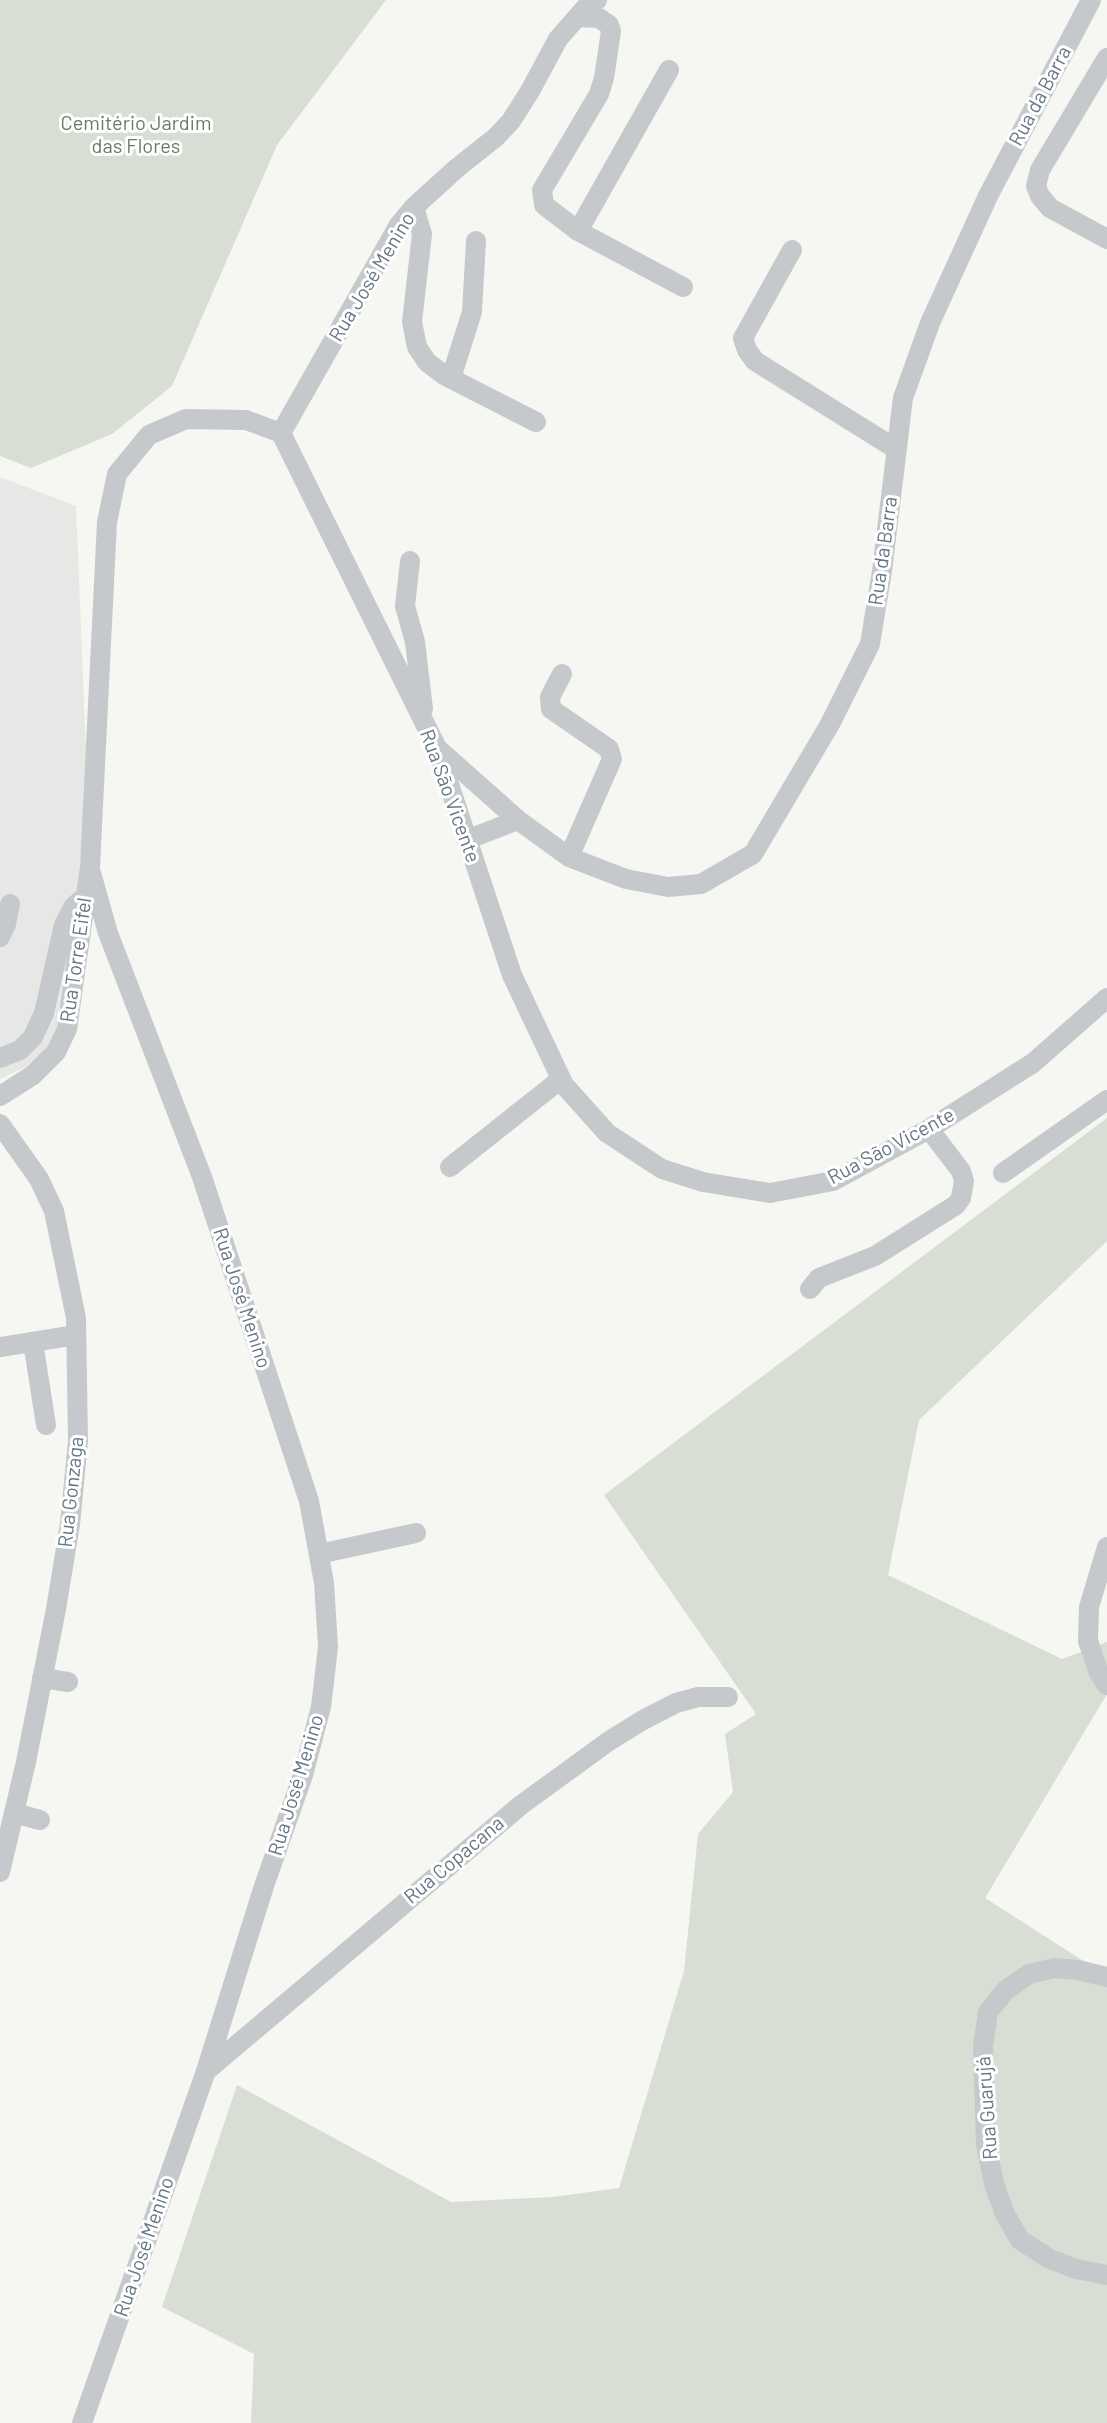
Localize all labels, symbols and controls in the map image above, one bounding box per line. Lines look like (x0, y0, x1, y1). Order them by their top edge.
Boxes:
street label: Rua da Barra (1004, 42, 1076, 150)
park label: Cemitério Jardim das Flores (61, 111, 211, 158)
street label: Rua José Menino (324, 208, 420, 346)
street label: Rua da Barra (863, 495, 903, 607)
street label: Rua São Vicente (415, 726, 485, 866)
street label: Rua Torre Eifel (55, 896, 97, 1024)
street label: Rua São Vicente (824, 1103, 958, 1189)
street label: Rua José Menino (208, 1225, 276, 1371)
street label: Rua Gonzaga (53, 1435, 89, 1549)
street label: Rua José Menino (263, 1712, 329, 1858)
street label: Rua Copacana (399, 1811, 509, 1909)
street label: Rua Guarujá (971, 2056, 1003, 2160)
street label: Rua José Menino (109, 2174, 179, 2320)

